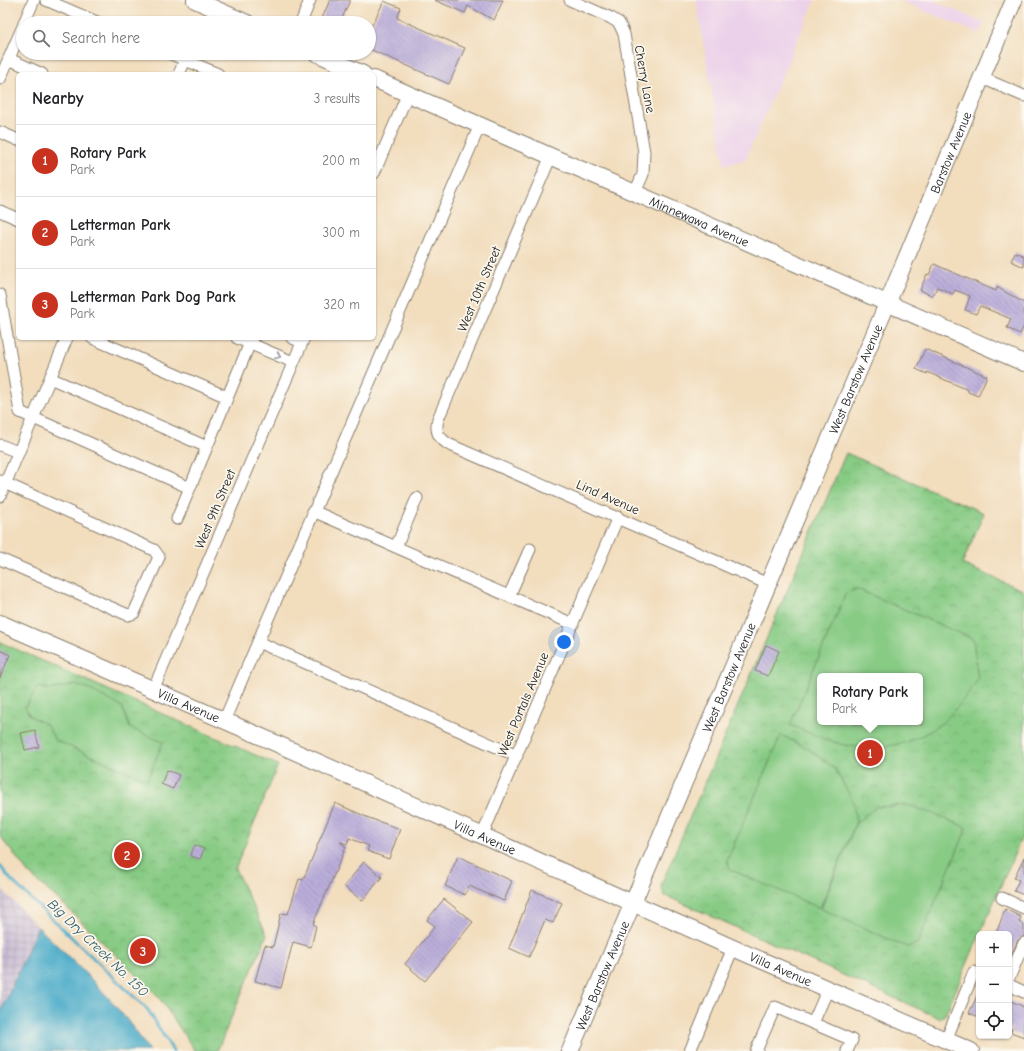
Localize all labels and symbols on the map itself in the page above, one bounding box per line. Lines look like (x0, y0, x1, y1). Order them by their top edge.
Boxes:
street label: Cherry Lane (632, 44, 658, 115)
street label: Barstow Avenue (927, 109, 974, 195)
street label: Minnewawa Avenue (647, 193, 752, 250)
street label: West 10th Street (454, 243, 504, 334)
street label: West Barstow Avenue (825, 321, 885, 436)
one-way arrow (275, 351, 282, 359)
street label: West 9th Street (192, 466, 239, 551)
street label: Lind Avenue (574, 476, 642, 518)
street label: West Barstow Avenue (699, 620, 759, 734)
your location (554, 632, 574, 652)
street label: West Portals Avenue (494, 649, 552, 758)
street label: Villa Avenue (156, 685, 223, 725)
pin: 1 (857, 738, 883, 768)
street label: Villa Avenue (452, 816, 519, 857)
pin: 2 (114, 840, 140, 870)
water label: Big Dry Creek No. 150 (44, 896, 152, 1001)
street label: West Barstow Avenue (572, 918, 632, 1033)
pin: 3 (130, 936, 156, 966)
street label: Villa Avenue (747, 949, 815, 989)

